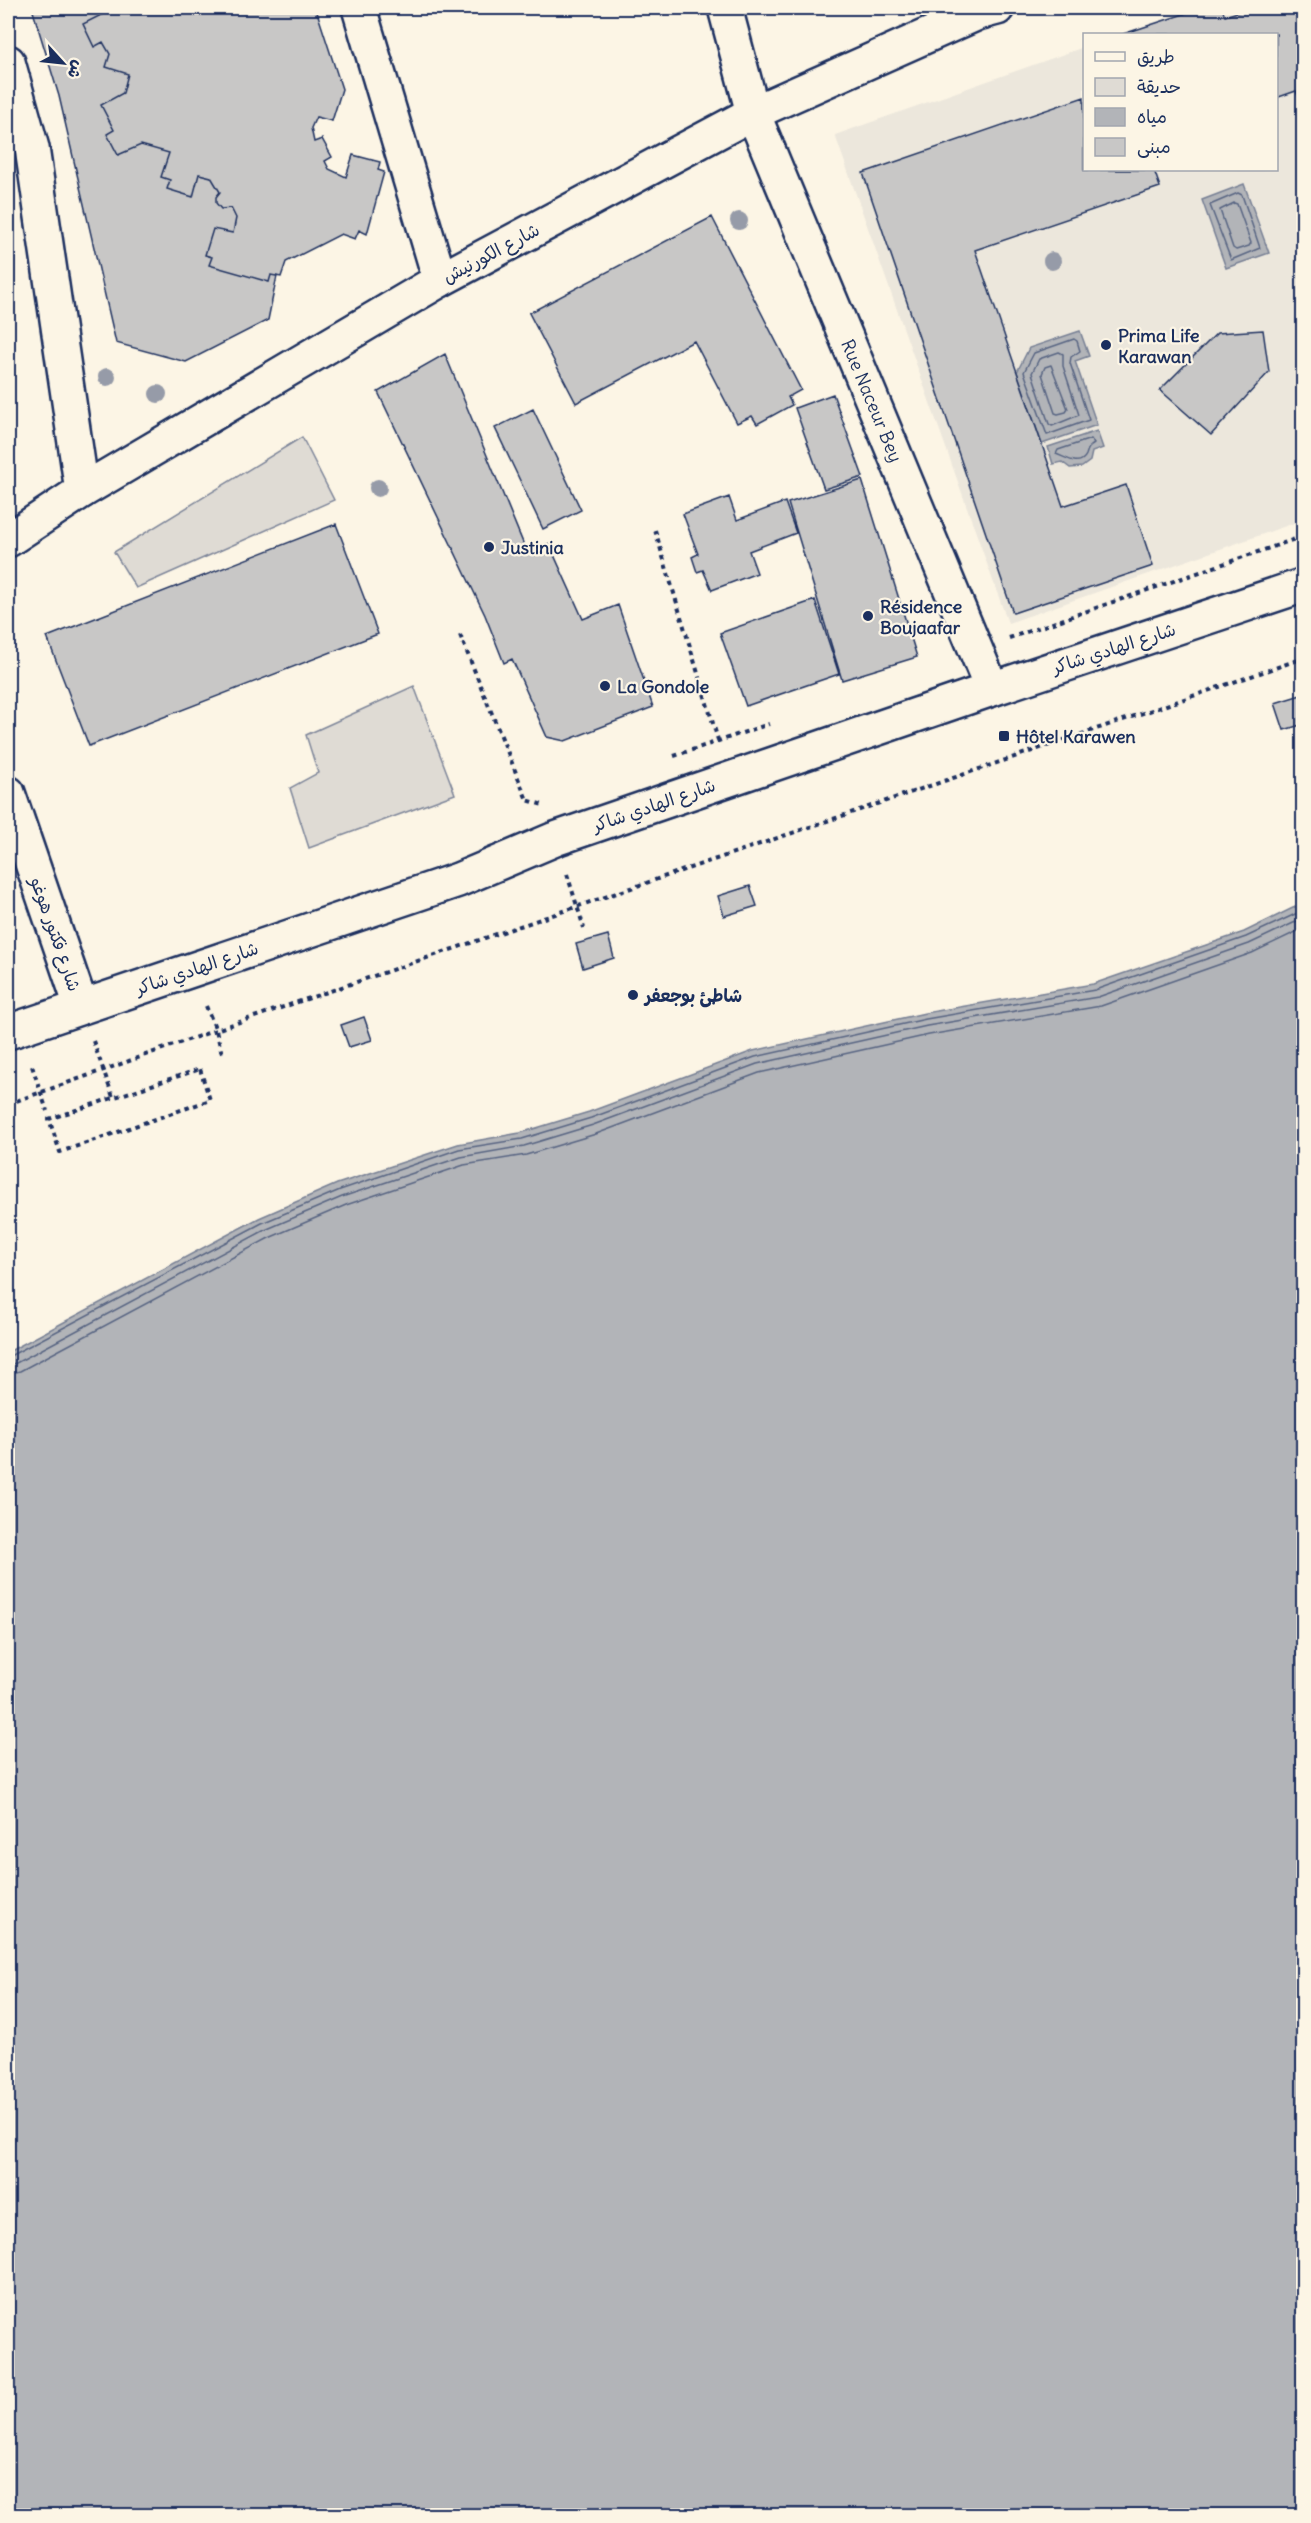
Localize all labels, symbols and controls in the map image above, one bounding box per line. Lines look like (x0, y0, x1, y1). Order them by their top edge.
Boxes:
north arrow (33, 33, 93, 93)
legend (1083, 33, 1278, 171)
text: طريق (1137, 45, 1175, 68)
text: ش (63, 57, 89, 82)
text: حديقة (1137, 75, 1181, 98)
text: مياه (1137, 105, 1167, 128)
text: مبنى (1137, 135, 1171, 158)
street label: شارع الكورنيش (439, 218, 544, 289)
place label: Prima Life Karawan (1118, 324, 1200, 368)
street label: Rue Naceur Bey (837, 336, 908, 465)
marker: Prima Life Karawan (1099, 338, 1113, 352)
place label: Justinia (501, 536, 564, 559)
marker: Justinia (482, 540, 496, 554)
place label: Résidence Boujaafar (880, 595, 962, 639)
marker: Résidence Boujaafar (861, 609, 875, 623)
street label: شارع الهادي شاكر (1048, 617, 1179, 681)
place label: La Gondole (617, 675, 709, 698)
marker: La Gondole (598, 679, 612, 693)
place label: Hôtel Karawen (1016, 725, 1136, 748)
marker: Hôtel Karawen (997, 729, 1011, 743)
street label: شارع الهادي شاكر (588, 773, 719, 839)
street label: شارع فكتور هوغو (24, 873, 86, 995)
street label: شارع الهادي شاكر (131, 936, 262, 1002)
place label: شاطئ بوجعفر (643, 984, 742, 1008)
marker: شاطئ بوجعفر (626, 988, 640, 1002)

